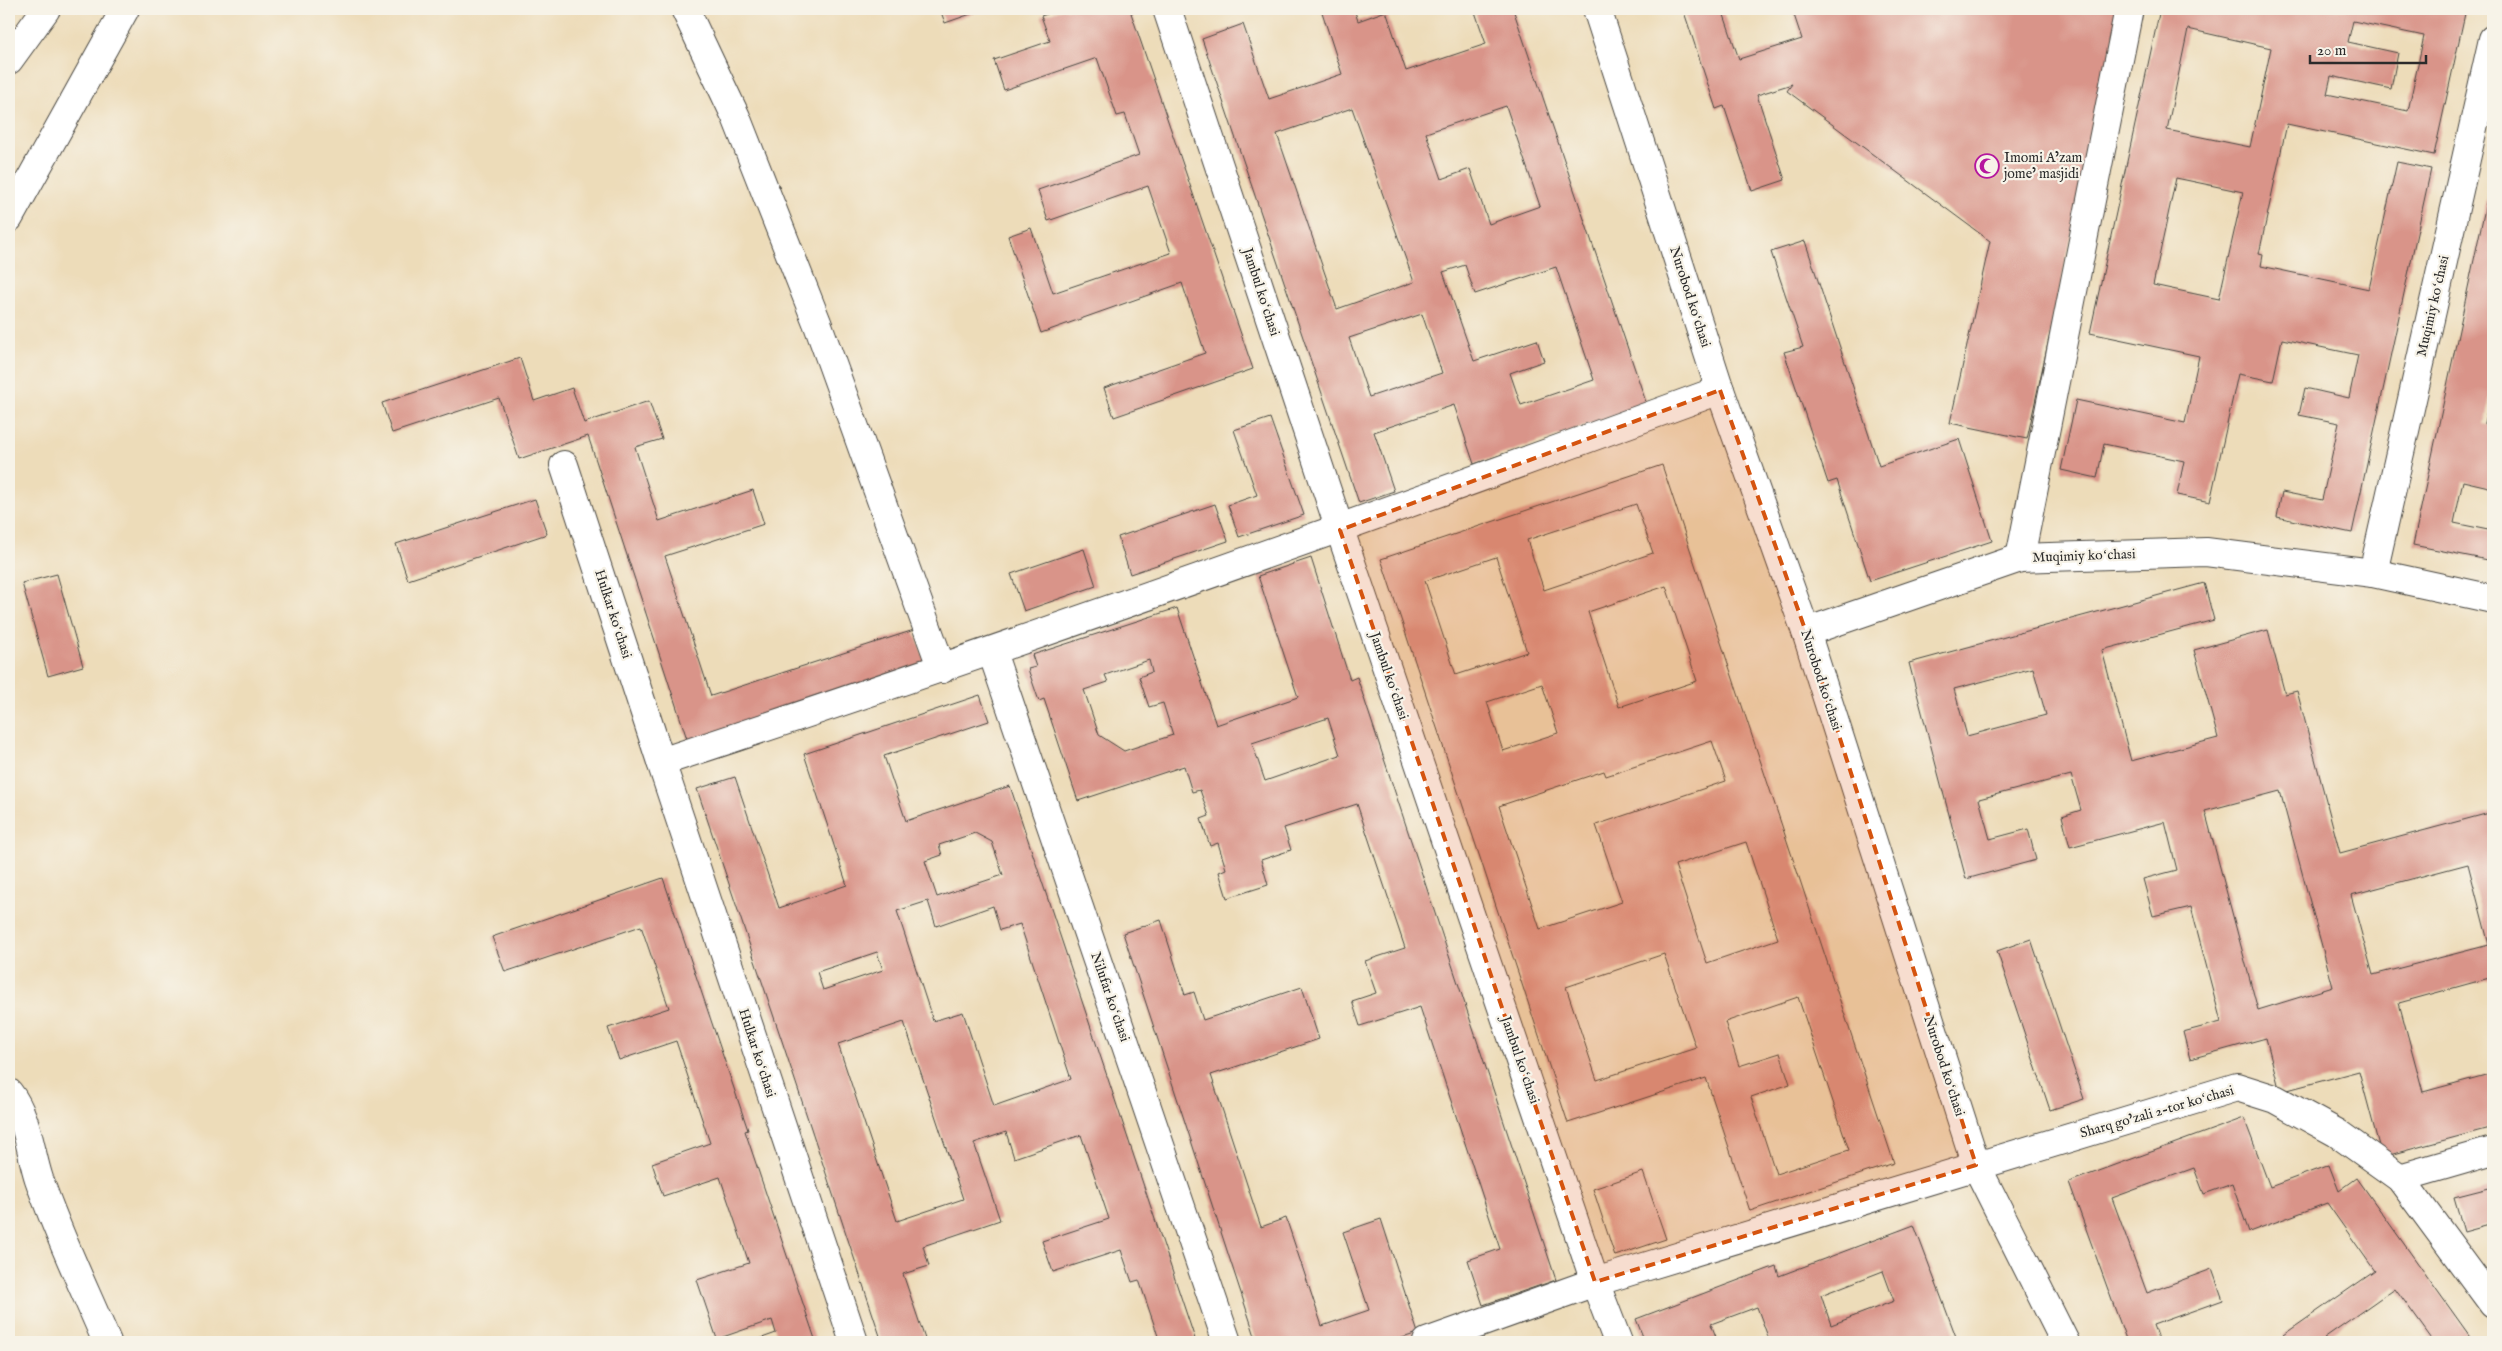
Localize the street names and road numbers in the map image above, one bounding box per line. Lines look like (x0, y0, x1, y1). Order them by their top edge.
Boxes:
street label: Jambul koʻchasi (1238, 244, 1284, 339)
street label: Nurobod koʻchasi (1665, 244, 1715, 350)
street label: Muqimiy koʻchasi (2413, 253, 2453, 358)
street label: Muqimiy koʻchasi (2032, 545, 2136, 567)
street label: Hulkar koʻchasi (590, 567, 636, 661)
street label: Nurobod koʻchasi (1796, 627, 1846, 733)
street label: Jambul koʻchasi (1365, 628, 1412, 722)
street label: Nilufar koʻchasi (1086, 950, 1134, 1045)
street label: Hulkar koʻchasi (734, 1006, 780, 1100)
street label: Jambul koʻchasi (1496, 1012, 1543, 1106)
street label: Nurobod koʻchasi (1919, 1013, 1969, 1119)
street label: Sharq go'zali 2-tor koʻchasi (2078, 1081, 2236, 1143)

